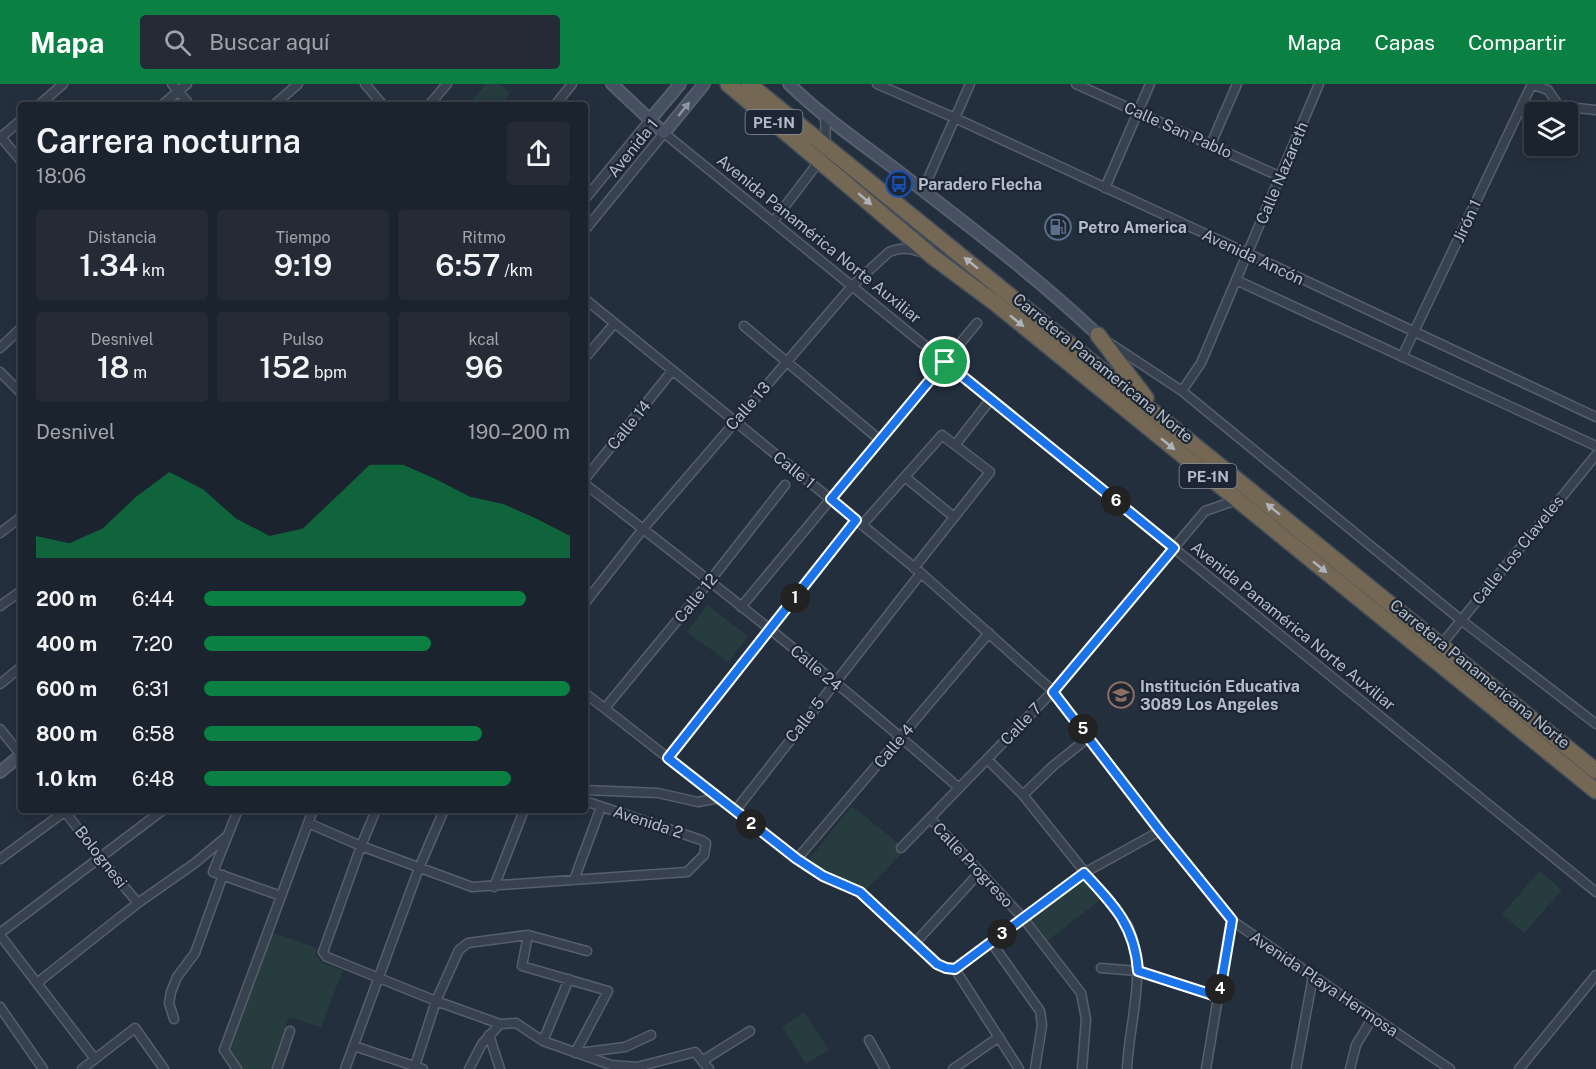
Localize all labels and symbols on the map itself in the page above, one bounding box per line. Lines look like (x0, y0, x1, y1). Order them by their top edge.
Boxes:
street label: Calle San Pablo (1121, 98, 1235, 162)
one-way arrow (677, 101, 690, 116)
road number: PE-1N (746, 110, 802, 134)
street label: Avenida 1 (604, 115, 662, 181)
street label: Calle Nazareth (1252, 119, 1312, 227)
street label: Avenida Panamérica Norte Auxiliar (713, 151, 925, 327)
bus stop icon: Paradero Flecha (884, 169, 914, 199)
place label: Paradero Flecha (918, 175, 1042, 194)
one-way arrow (857, 192, 873, 205)
street label: Jirón 1 (1449, 197, 1485, 245)
fuel station icon: Petro America (1043, 212, 1073, 242)
place label: Petro America (1078, 218, 1187, 237)
street label: Avenida Ancón (1199, 225, 1307, 289)
one-way arrow (963, 256, 979, 269)
street label: Carretera Panamericana Norte (1009, 289, 1197, 447)
one-way arrow (1009, 314, 1025, 327)
pin (919, 336, 970, 387)
street label: Calle 13 (722, 378, 774, 434)
street label: Calle 14 (603, 396, 655, 454)
one-way arrow (1160, 437, 1176, 450)
street label: Calle 1 (769, 447, 819, 493)
road number: PE-1N (1180, 464, 1236, 488)
pin: 6 (1101, 486, 1131, 516)
street label: Calle Los Claveles (1468, 492, 1568, 608)
one-way arrow (1266, 503, 1281, 515)
street label: Avenida Panamérica Norte Auxiliar (1187, 538, 1399, 714)
one-way arrow (1312, 560, 1327, 572)
street label: Calle 12 (670, 570, 722, 626)
pin: 1 (780, 583, 810, 613)
street label: Carretera Panamericana Norte (1386, 595, 1574, 753)
street label: Calle 24 (786, 641, 846, 695)
place label: Institución Educativa 3089 Los Angeles (1140, 677, 1300, 714)
school or university icon: Institución Educativa 3089 Los Angeles (1106, 680, 1136, 710)
street label: Calle 5 (782, 694, 828, 746)
street label: Calle 7 (996, 699, 1046, 749)
pin: 5 (1068, 714, 1098, 744)
street label: Calle 4 (870, 720, 918, 772)
street label: Avenida 2 (611, 802, 685, 842)
pin: 2 (736, 809, 766, 839)
street label: Calle Progreso (929, 819, 1017, 911)
street label: Bolognesi (71, 822, 131, 892)
pin: 3 (987, 919, 1017, 949)
street label: Avenida Playa Hermosa (1246, 927, 1402, 1041)
pin: 4 (1205, 974, 1235, 1004)

